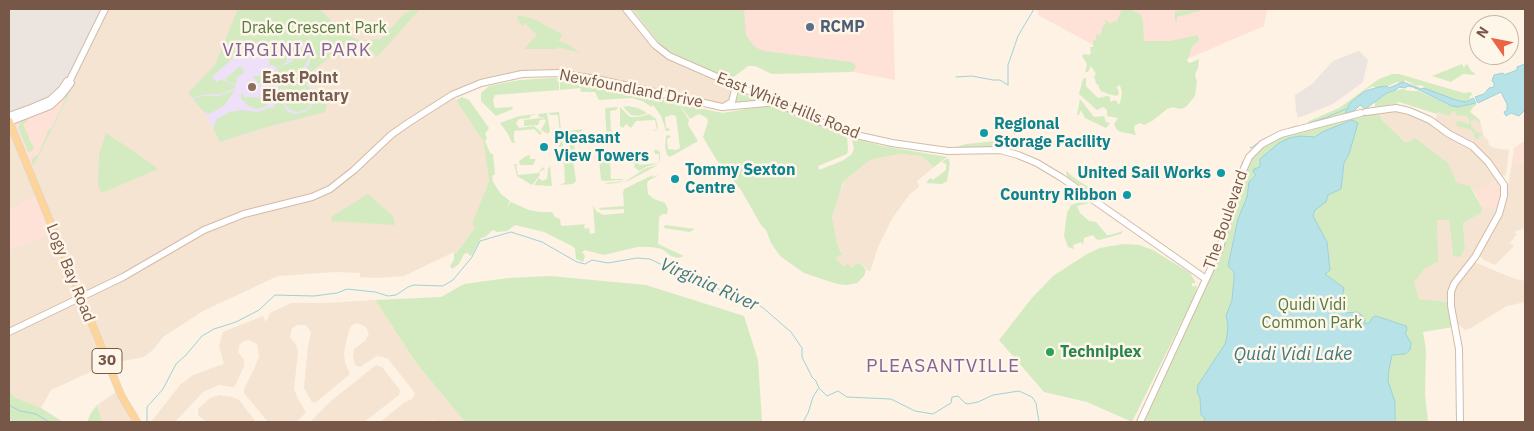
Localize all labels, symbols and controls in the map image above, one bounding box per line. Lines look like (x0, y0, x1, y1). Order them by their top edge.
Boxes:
north arrow (1469, 15, 1519, 65)
place label: RCMP (820, 17, 865, 37)
park label: Drake Crescent Park (241, 18, 387, 38)
marker: RCMP (804, 21, 816, 33)
text: N (1472, 23, 1493, 42)
district label: VIRGINIA PARK (221, 40, 373, 62)
street label: Newfoundland Drive (558, 66, 704, 112)
place label: East Point Elementary (262, 68, 349, 106)
street label: East White Hills Road (714, 69, 862, 143)
marker: East Point Elementary (246, 81, 258, 93)
place label: Regional Storage Facility (994, 114, 1111, 152)
marker: Regional Storage Facility (978, 127, 990, 139)
place label: Pleasant View Towers (554, 128, 649, 166)
marker: Pleasant View Towers (538, 141, 550, 153)
place label: Tommy Sexton Centre (685, 160, 795, 198)
place label: United Sail Works (1077, 163, 1211, 183)
marker: United Sail Works (1215, 167, 1227, 179)
street label: The Boulevard (1200, 168, 1252, 272)
marker: Tommy Sexton Centre (669, 173, 681, 185)
place label: Country Ribbon (1000, 185, 1117, 205)
marker: Country Ribbon (1121, 189, 1133, 201)
street label: Logy Bay Road (42, 221, 98, 325)
water label: Virginia River (656, 254, 762, 316)
park label: Quidi Vidi Common Park (1261, 295, 1363, 333)
place label: Techniplex (1060, 342, 1141, 362)
water label: Quidi Vidi Lake (1234, 344, 1352, 366)
marker: Techniplex (1044, 346, 1056, 358)
road number: 30 (92, 348, 122, 374)
district label: PLEASANTVILLE (864, 356, 1022, 378)

